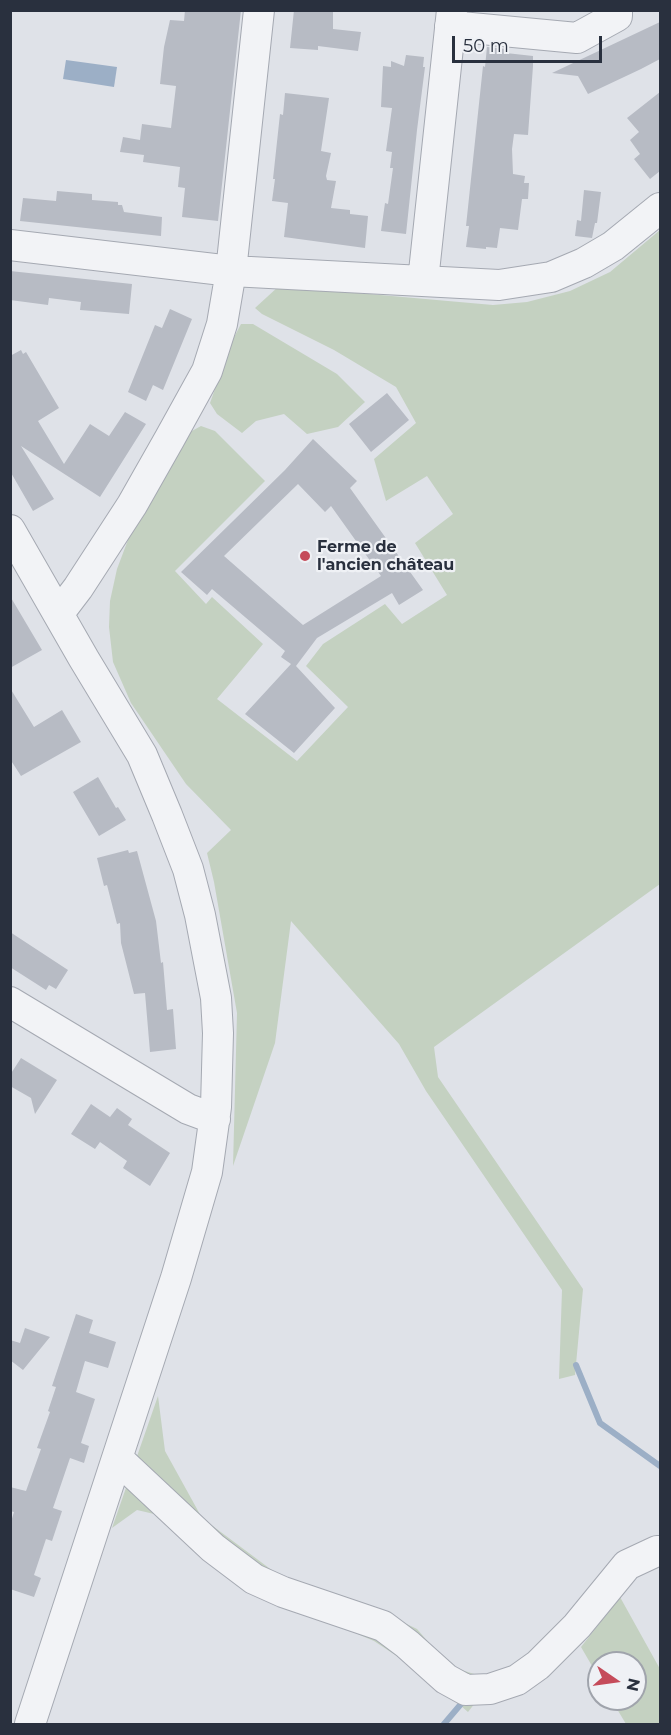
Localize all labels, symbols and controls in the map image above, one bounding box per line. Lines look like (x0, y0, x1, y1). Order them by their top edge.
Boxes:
scale bar (455, 24, 605, 62)
text: 50 m (463, 35, 509, 57)
place label: Ferme de l'ancien château (317, 537, 454, 575)
marker: Ferme de l'ancien château (298, 549, 312, 563)
north arrow (587, 1651, 647, 1711)
text: N (622, 1676, 644, 1693)

